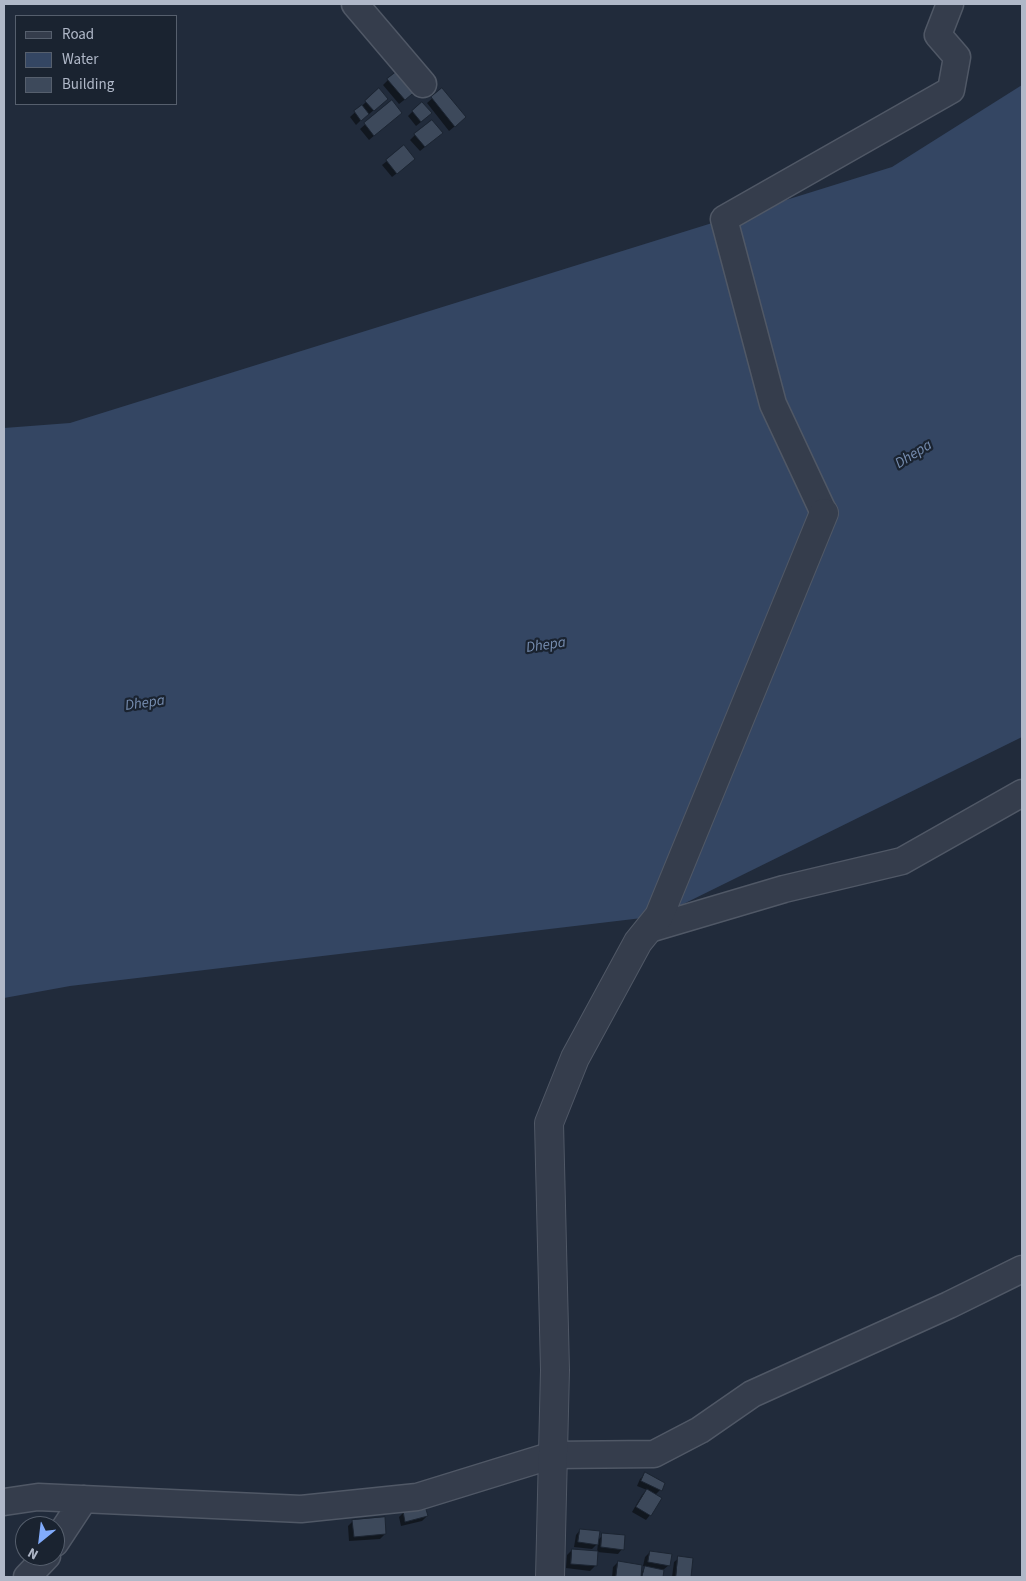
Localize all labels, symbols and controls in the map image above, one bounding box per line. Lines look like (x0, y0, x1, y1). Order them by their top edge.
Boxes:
legend (15, 15, 178, 105)
text: Road (62, 24, 94, 45)
text: Water (62, 49, 98, 70)
text: Building (62, 74, 114, 95)
water label: Dhepa (892, 437, 936, 473)
water label: Dhepa (525, 634, 567, 658)
water label: Dhepa (124, 692, 166, 716)
north arrow (15, 1516, 65, 1566)
text: N (24, 1542, 42, 1564)

